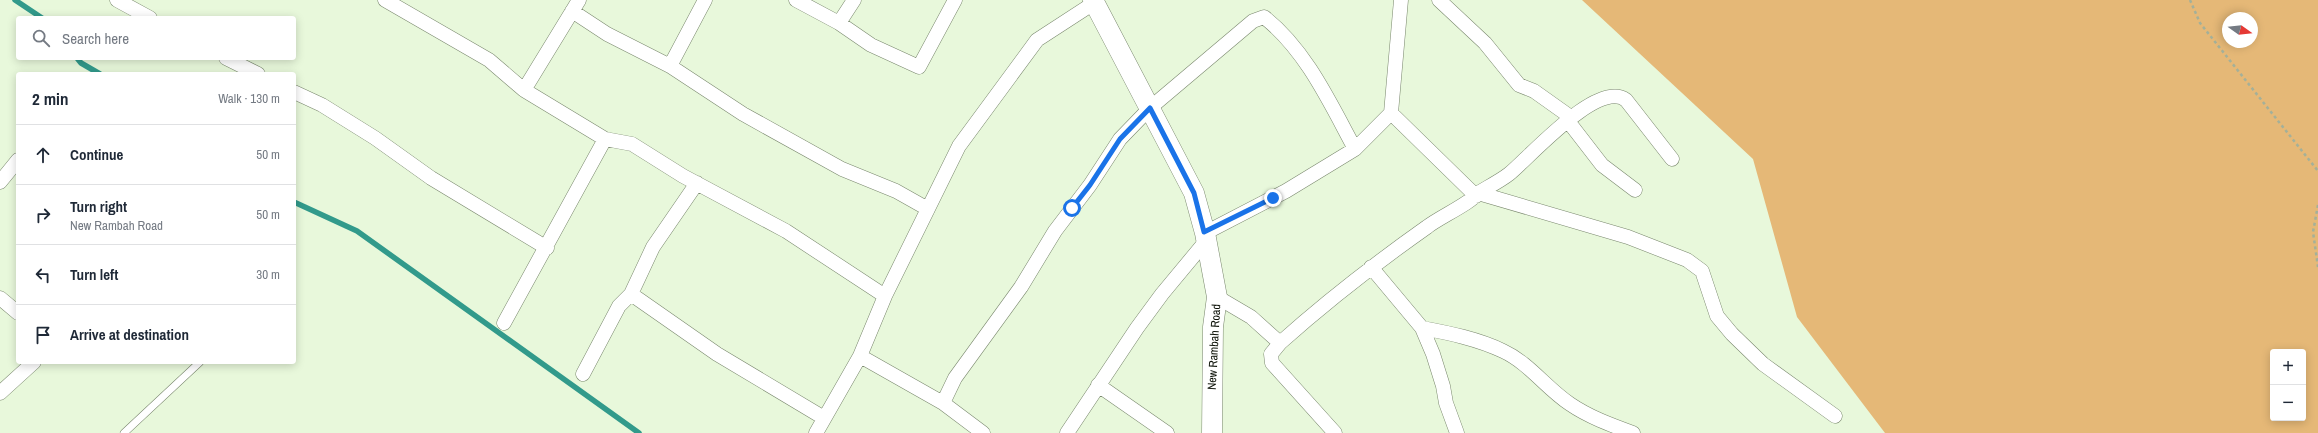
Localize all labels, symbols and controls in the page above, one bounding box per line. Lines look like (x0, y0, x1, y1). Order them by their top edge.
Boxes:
north arrow (2222, 12, 2258, 48)
search box (16, 16, 296, 60)
icon: search (30, 27, 52, 49)
text: Search here (62, 28, 129, 49)
text: 2 min (32, 87, 68, 110)
text: Walk · 130 m (218, 90, 280, 107)
icon: ahead (32, 144, 54, 166)
text: Continue (70, 144, 123, 165)
text: 50 m (256, 146, 280, 163)
route end (1264, 189, 1282, 207)
text: Turn right (70, 196, 127, 217)
route start (1063, 199, 1081, 217)
icon: right (32, 204, 54, 226)
text: 50 m (256, 206, 280, 223)
text: New Rambah Road (70, 217, 163, 234)
icon: left (32, 264, 54, 286)
text: Turn left (70, 264, 118, 285)
text: 30 m (256, 266, 280, 283)
street label: New Rambah Road (1204, 304, 1224, 390)
icon: arrive (32, 324, 54, 346)
text: Arrive at destination (70, 324, 189, 345)
map controls (2270, 349, 2306, 421)
button: + (2270, 349, 2306, 385)
button: − (2270, 385, 2306, 421)

